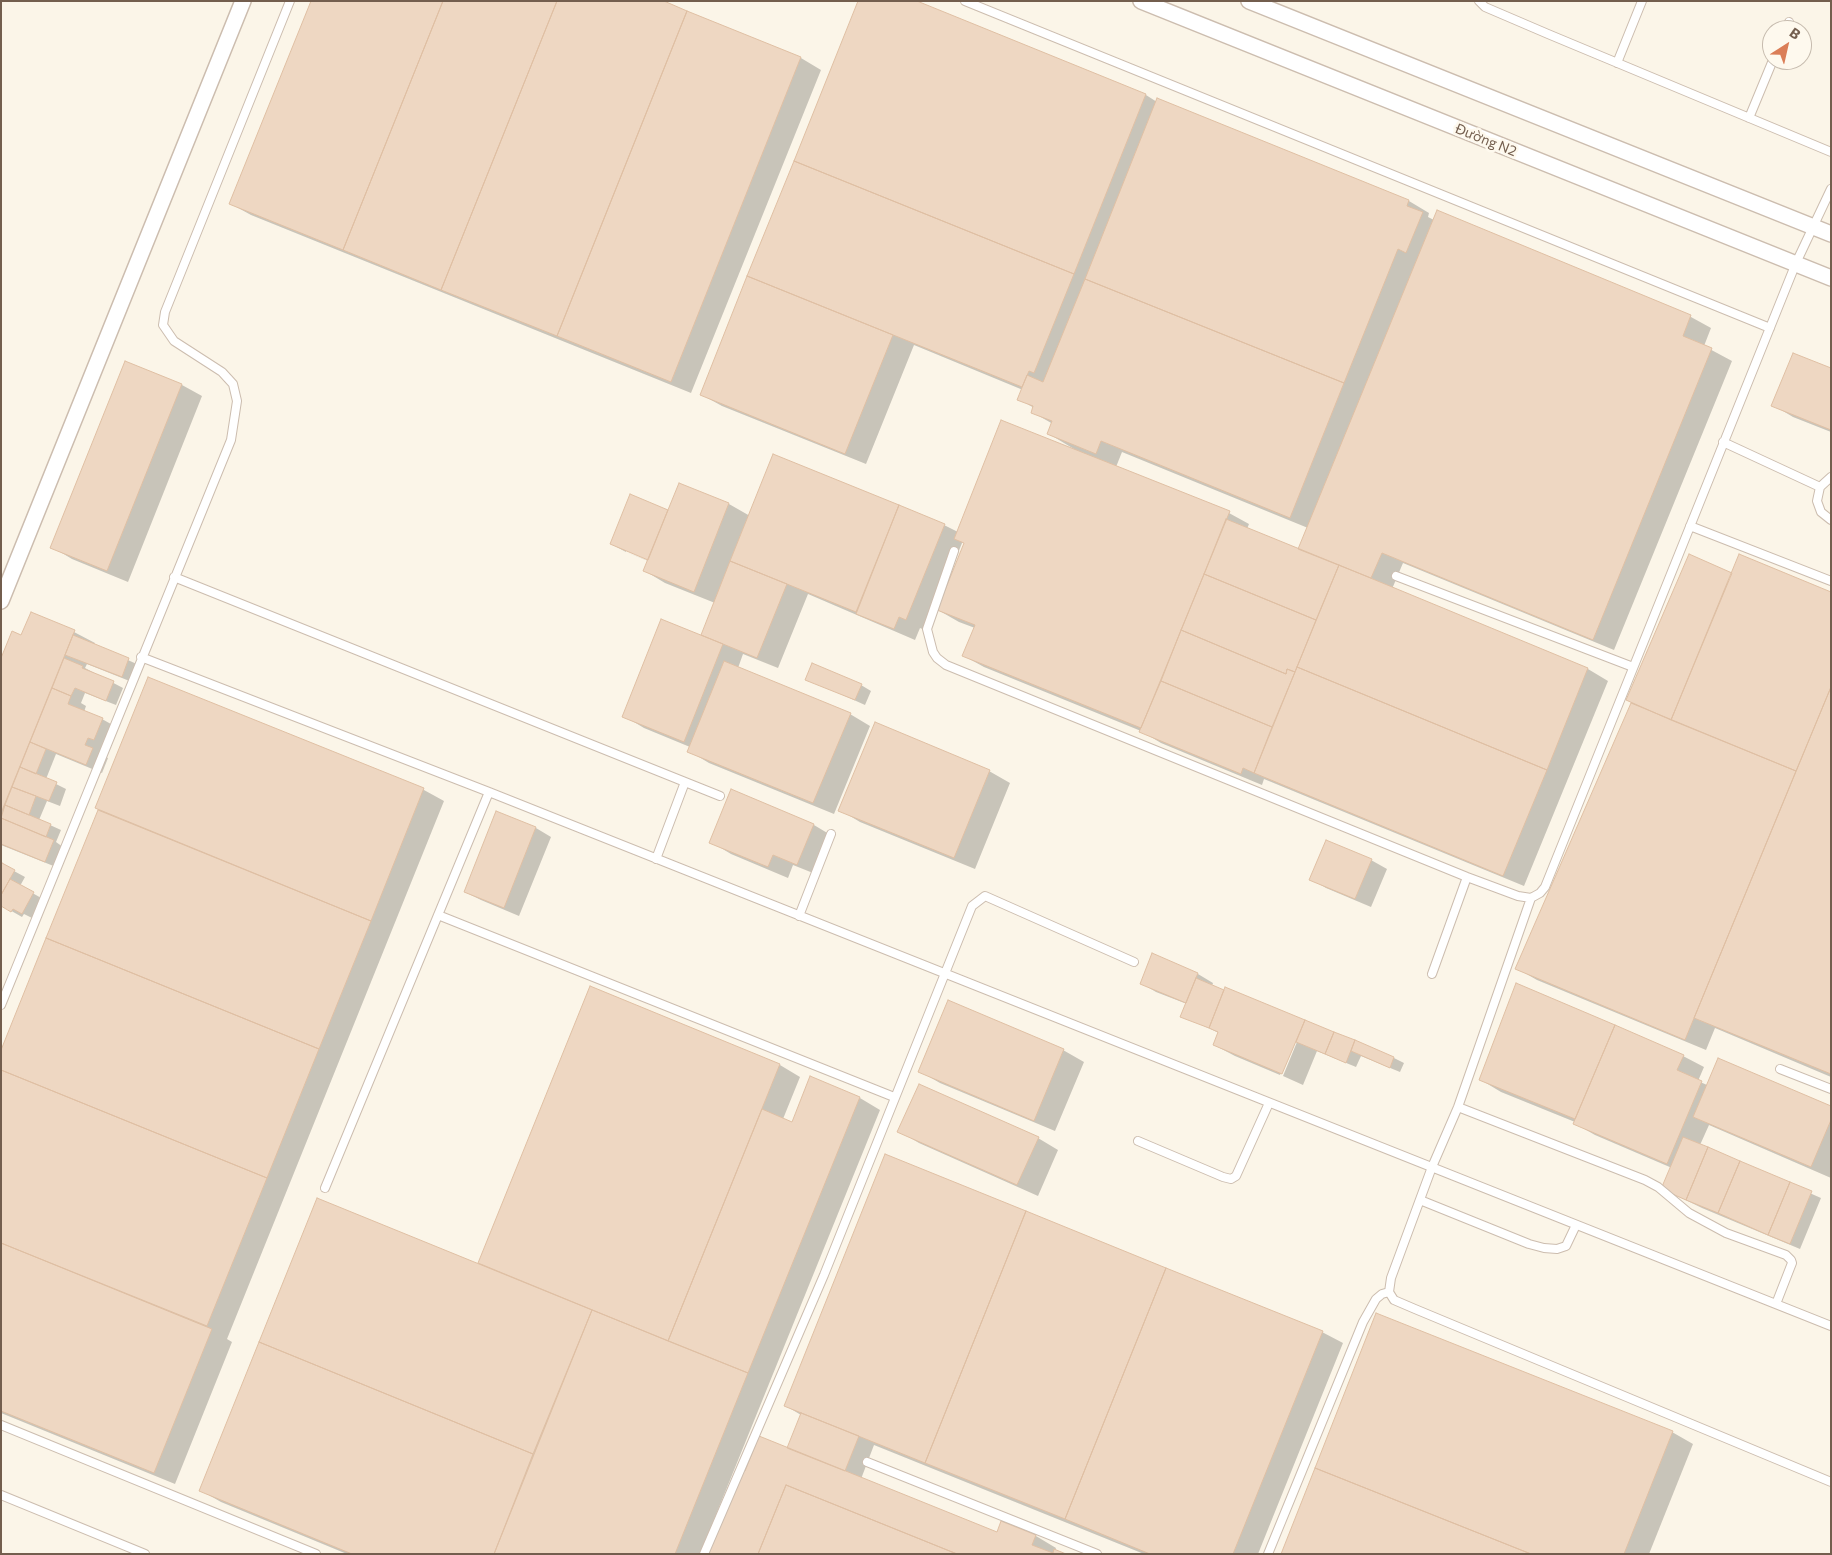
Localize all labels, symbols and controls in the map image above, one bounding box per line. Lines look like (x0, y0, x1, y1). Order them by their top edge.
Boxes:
north arrow (1762, 20, 1812, 70)
text: B (1787, 23, 1804, 43)
street label: Đường N2 (1453, 120, 1519, 160)

